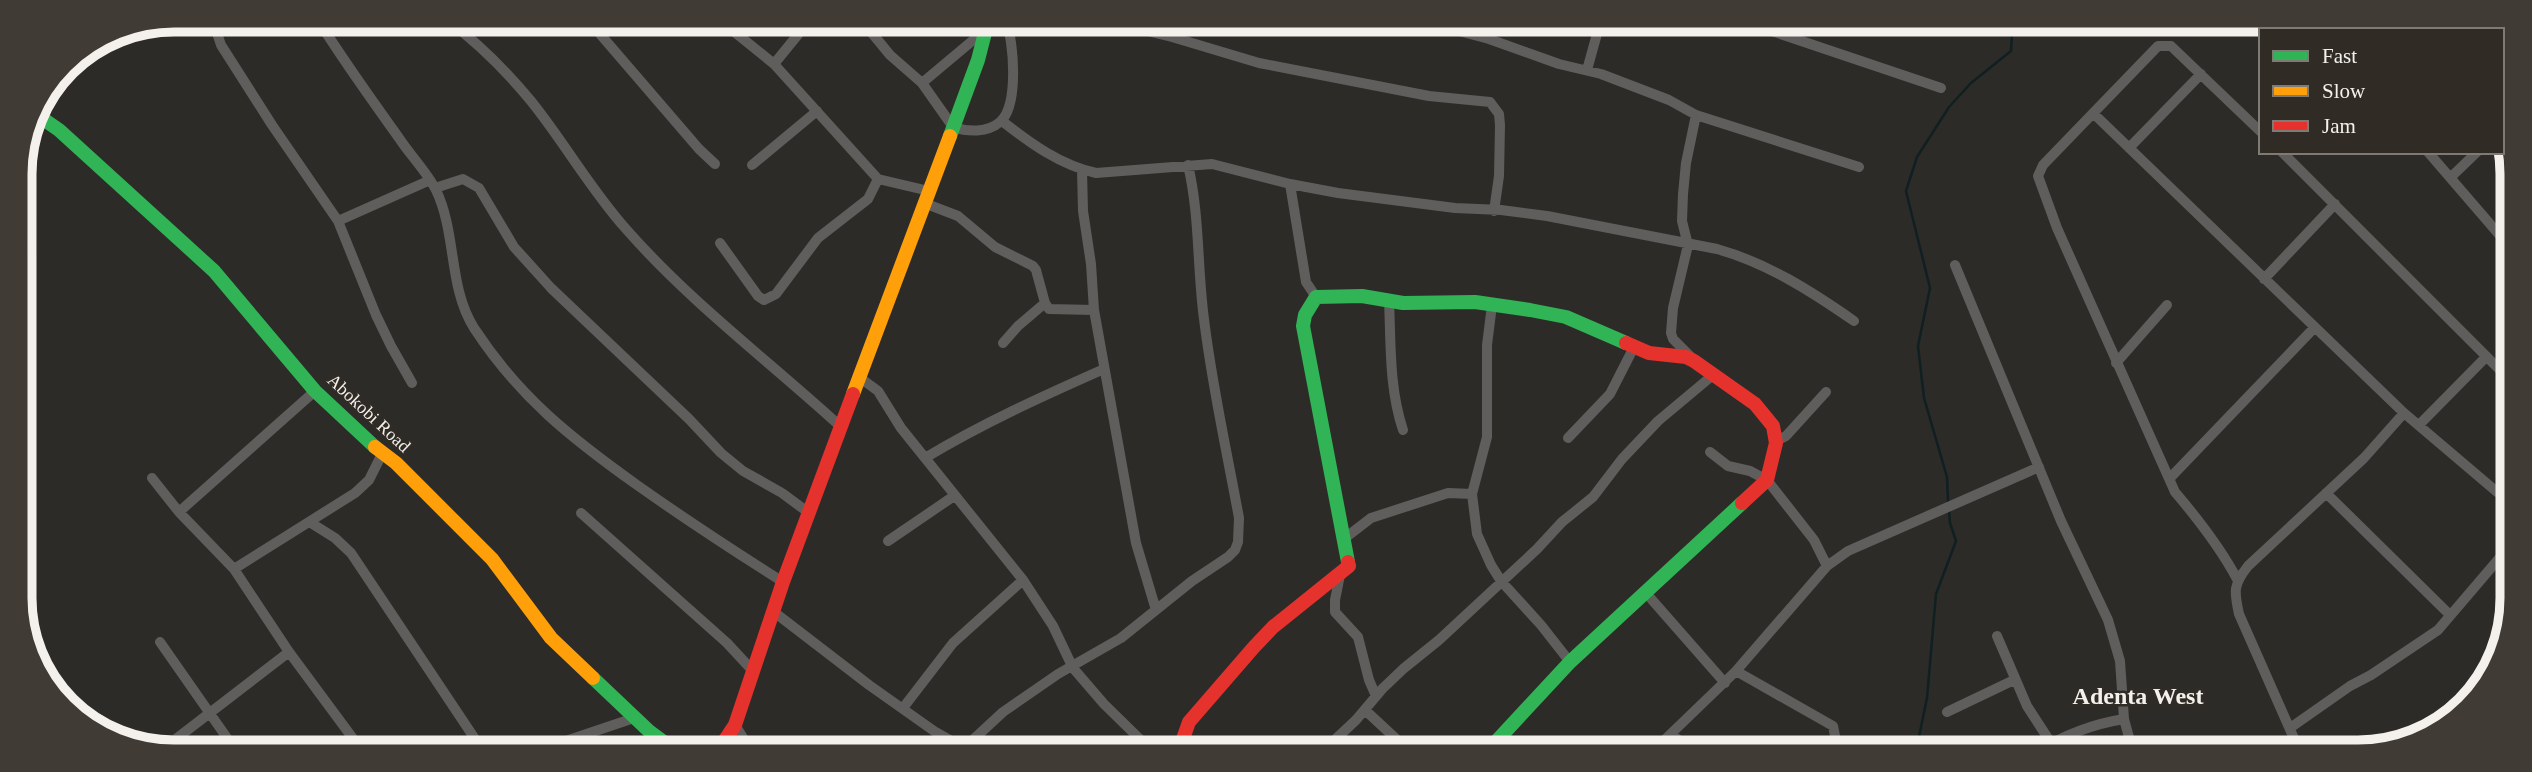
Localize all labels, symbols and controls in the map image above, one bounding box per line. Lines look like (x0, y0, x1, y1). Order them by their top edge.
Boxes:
legend (2259, 28, 2504, 154)
text: Fast (2322, 44, 2357, 68)
text: Slow (2322, 79, 2366, 103)
text: Jam (2322, 114, 2356, 138)
street label: Abokobi Road (324, 370, 414, 456)
district label: Adenta West (2073, 683, 2203, 709)

